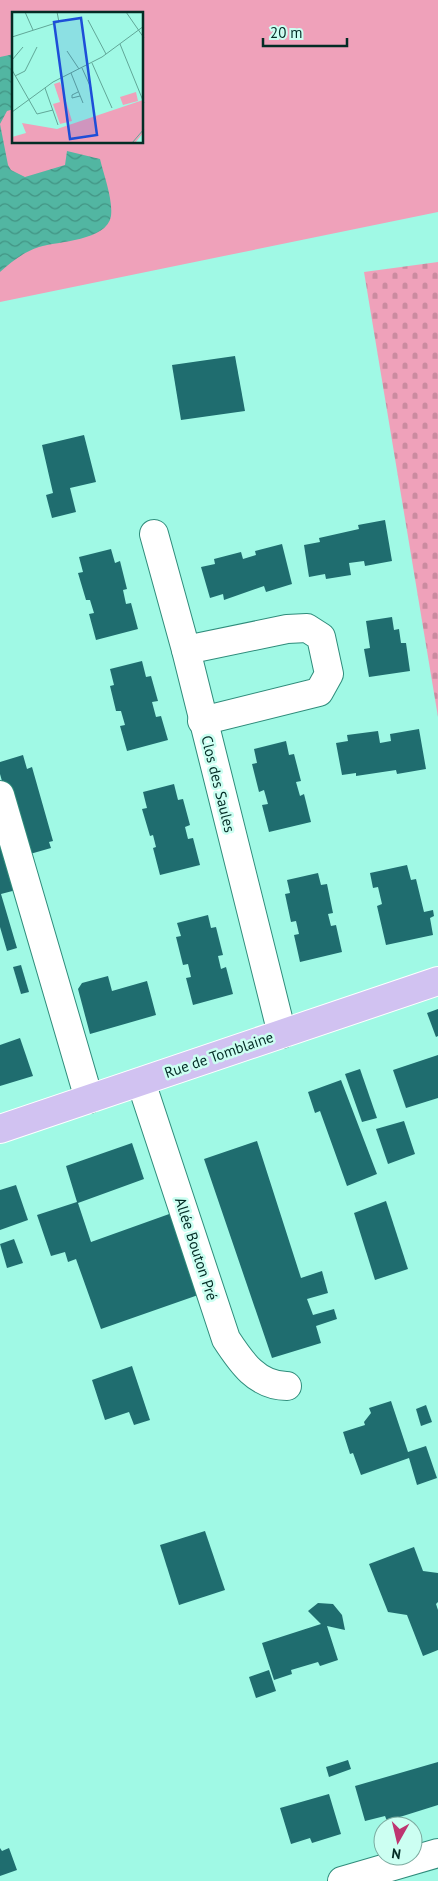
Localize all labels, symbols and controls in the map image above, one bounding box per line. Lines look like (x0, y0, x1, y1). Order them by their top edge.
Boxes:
inset map (12, 12, 144, 144)
scale bar (263, 15, 347, 47)
text: 20 m (270, 23, 303, 42)
street label: Clos des Saules (197, 733, 240, 834)
street label: Rue de Tomblaine (162, 1027, 276, 1082)
street label: Allée Bouton Pré (171, 1195, 222, 1303)
north arrow (373, 1816, 423, 1866)
text: N (390, 1844, 402, 1863)

